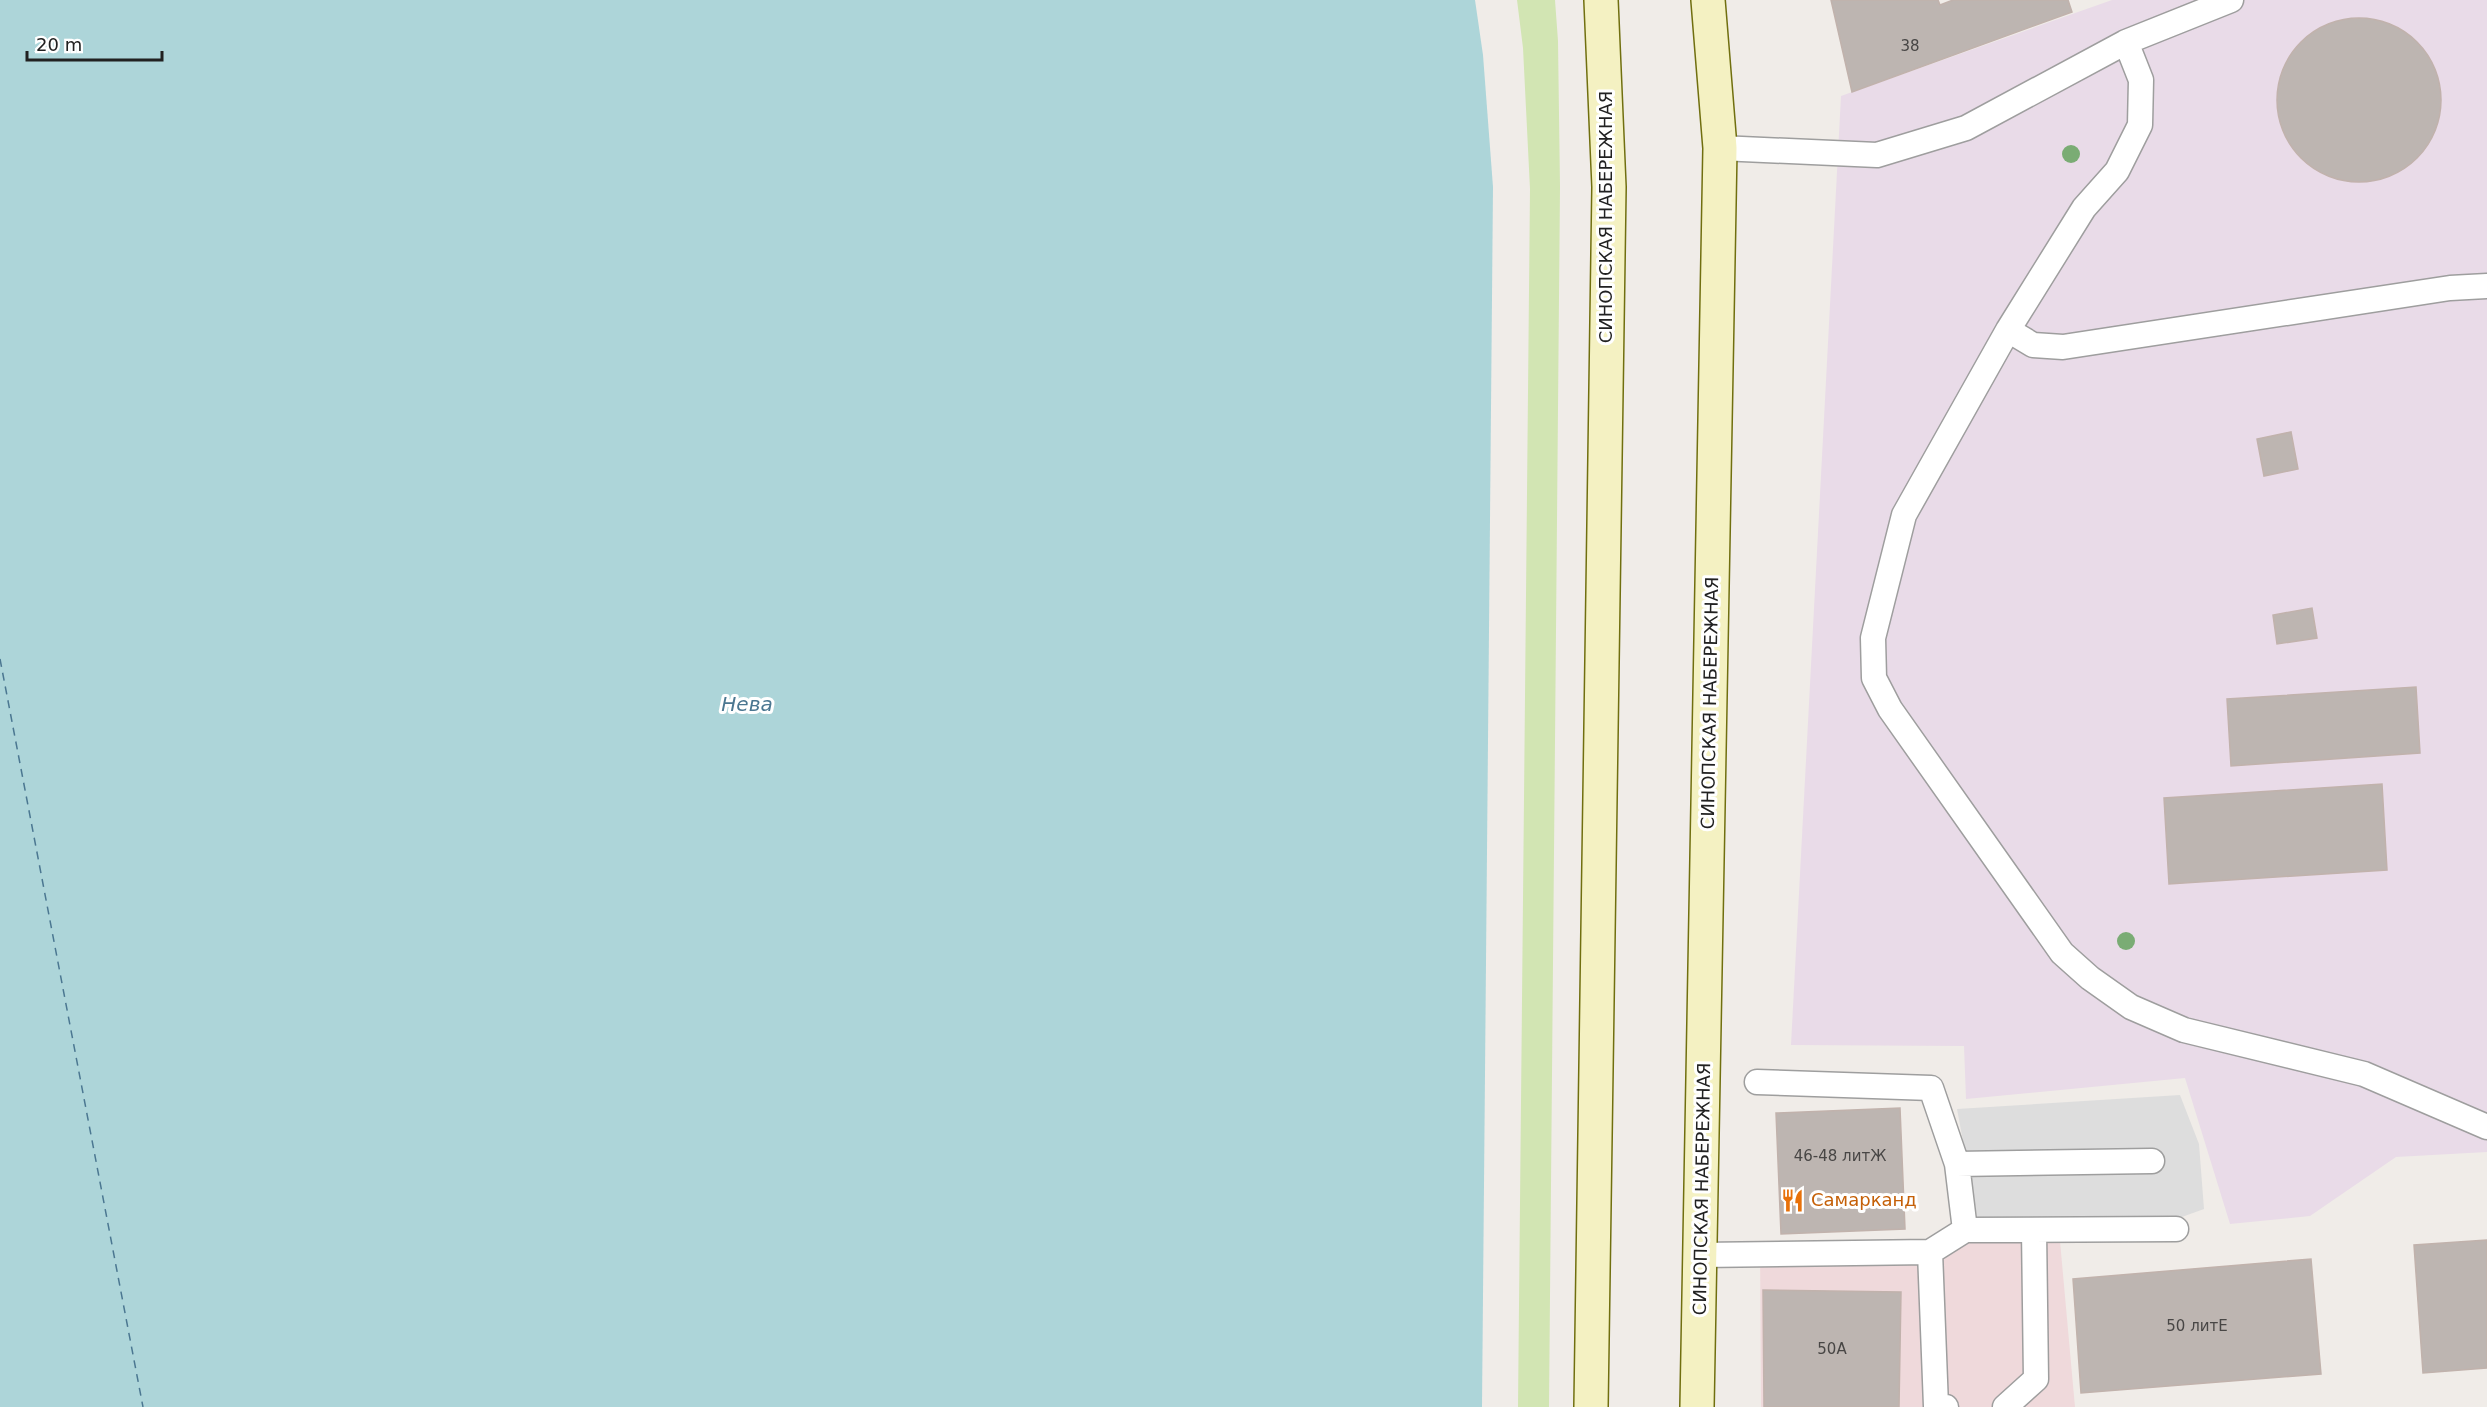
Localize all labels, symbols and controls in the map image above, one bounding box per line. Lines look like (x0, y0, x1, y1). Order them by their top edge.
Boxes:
scale bar (27, 24, 162, 62)
text: 20 m (36, 34, 82, 55)
house number: 38 (1900, 37, 1920, 55)
street label: СИНОПСКАЯ НАБЕРЕЖНАЯ (1595, 91, 1616, 343)
street label: СИНОПСКАЯ НАБЕРЕЖНАЯ (1697, 576, 1722, 830)
water label: Нева (721, 692, 773, 716)
street label: СИНОПСКАЯ НАБЕРЕЖНАЯ (1689, 1062, 1714, 1316)
house number: 46-48 литЖ (1794, 1147, 1886, 1165)
restaurant icon: Самарканд (1780, 1187, 1806, 1213)
place label: Самарканд (1811, 1189, 1917, 1210)
house number: 50 литЕ (2166, 1317, 2228, 1335)
house number: 50А (1817, 1340, 1847, 1358)

